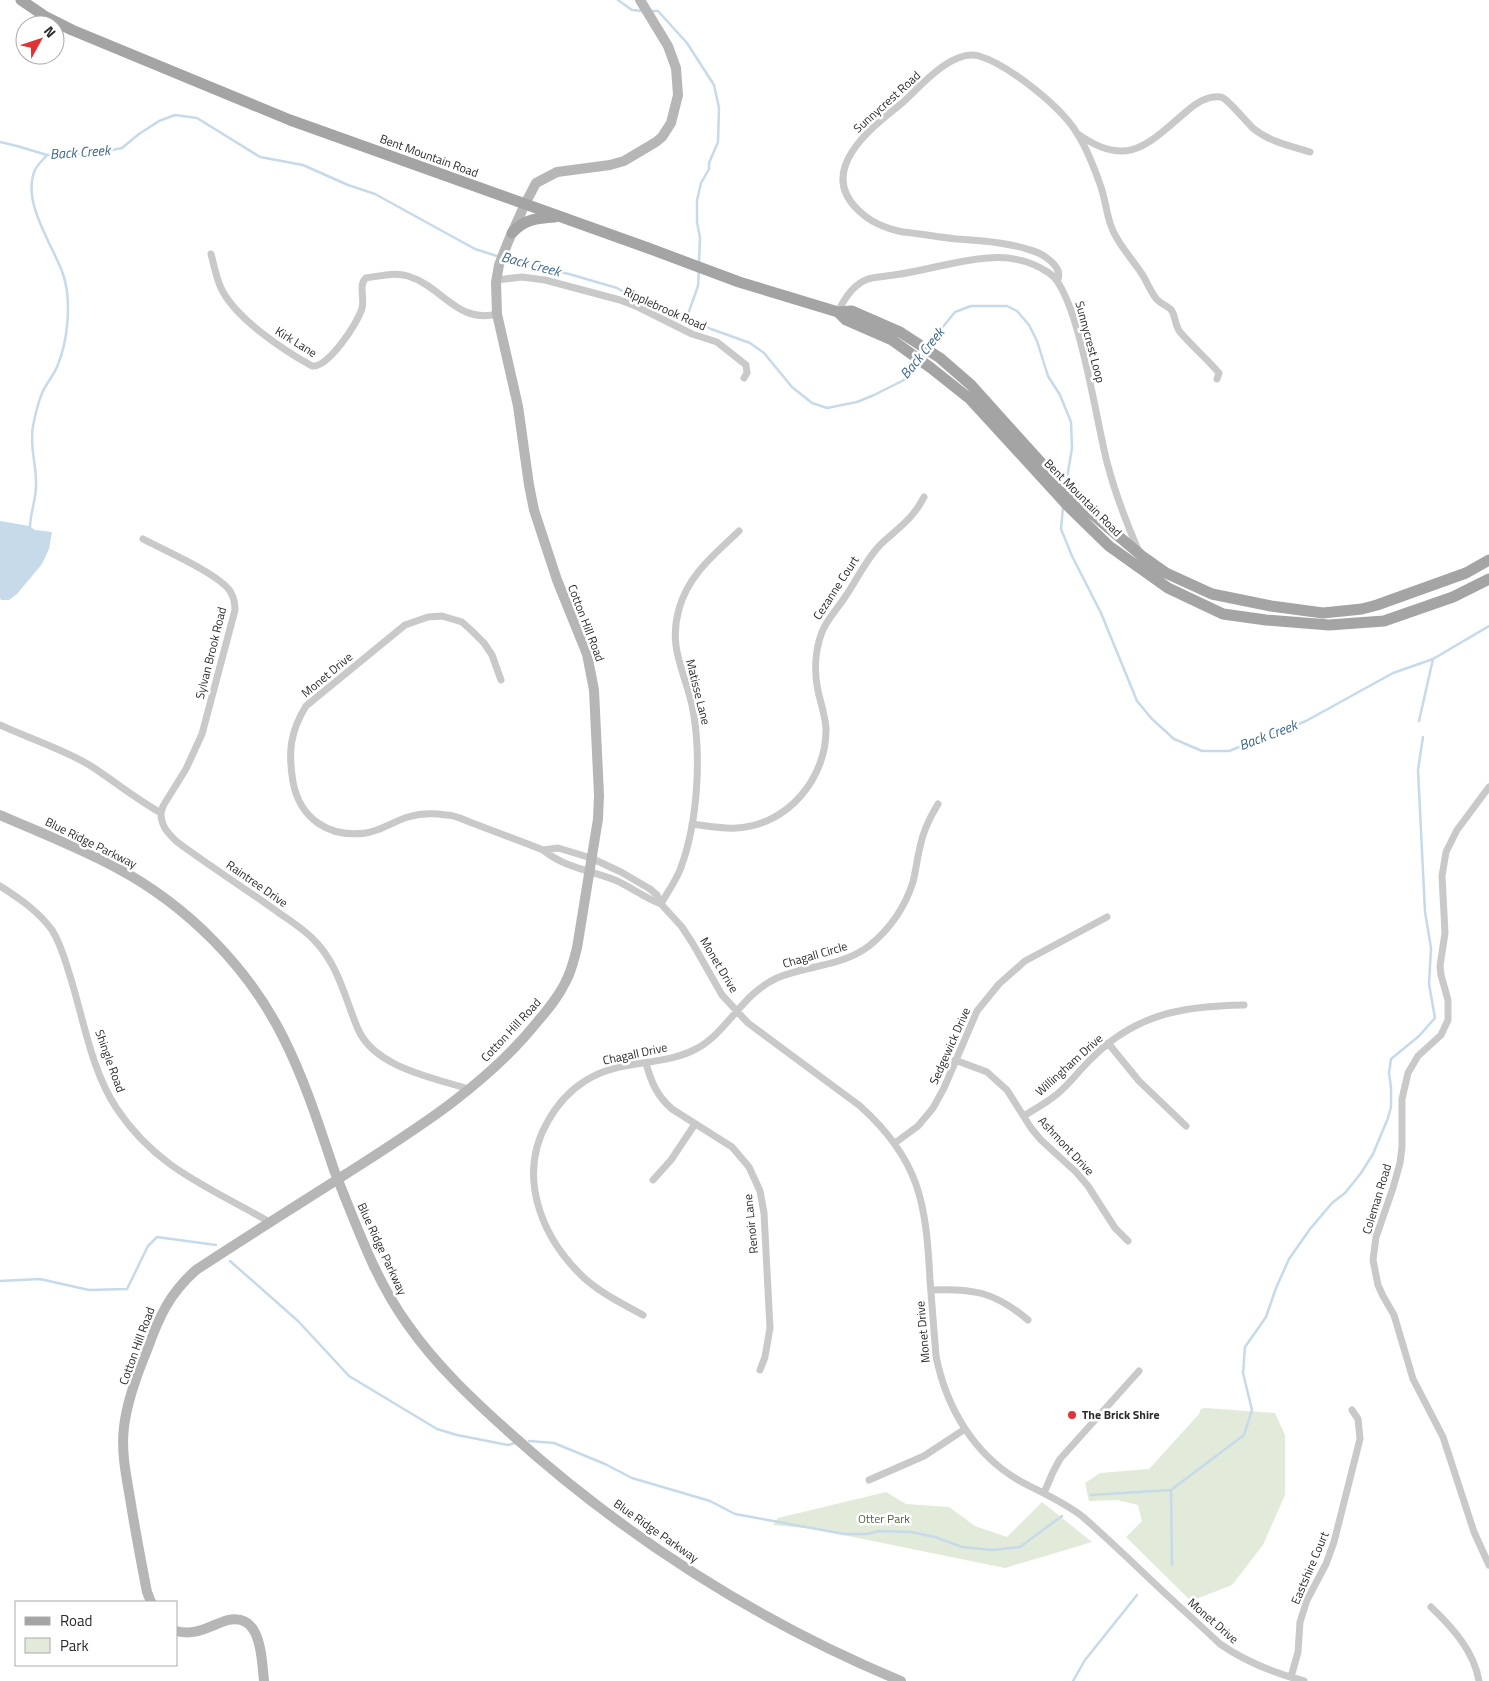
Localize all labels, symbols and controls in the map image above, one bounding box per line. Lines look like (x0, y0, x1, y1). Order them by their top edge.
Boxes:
north arrow (15, 15, 65, 65)
text: N (39, 21, 62, 42)
street label: Sunnycrest Road (849, 66, 925, 137)
street label: Bent Mountain Road (377, 129, 481, 182)
water label: Back Creek (49, 139, 113, 164)
water label: Back Creek (499, 246, 565, 282)
street label: Ripplebrook Road (621, 282, 710, 335)
street label: Sunnycrest Loop (1070, 299, 1111, 385)
street label: Kirk Lane (272, 321, 321, 362)
water label: Back Creek (894, 321, 950, 383)
street label: Bent Mountain Road (1040, 454, 1127, 541)
street label: Cezanne Court (808, 551, 864, 624)
street label: Cotton Hill Road (563, 581, 610, 664)
street label: Sylvan Brook Road (190, 605, 231, 701)
street label: Monet Drive (297, 647, 357, 702)
street label: Matisse Lane (681, 657, 716, 727)
water label: Back Creek (1236, 713, 1301, 755)
street label: Blue Ridge Parkway (42, 812, 141, 873)
street label: Raintree Drive (222, 855, 292, 912)
street label: Monet Drive (695, 933, 744, 996)
street label: Chagall Circle (780, 936, 849, 973)
street label: Cotton Hill Road (476, 993, 545, 1066)
street label: Sedgewick Drive (924, 1004, 975, 1087)
street label: Shingle Road (90, 1027, 131, 1095)
street label: Willingham Drive (1031, 1029, 1107, 1100)
street label: Chagall Drive (601, 1037, 669, 1070)
street label: Ashmont Drive (1034, 1112, 1099, 1180)
street label: Coleman Road (1357, 1161, 1396, 1236)
street label: Renoir Lane (738, 1193, 763, 1255)
street label: Blue Ridge Parkway (353, 1199, 412, 1298)
street label: Monet Drive (910, 1300, 935, 1364)
street label: Cotton Hill Road (114, 1304, 159, 1387)
place label: The Brick Shire (1082, 1405, 1160, 1424)
marker: The Brick Shire (1066, 1409, 1078, 1421)
street label: Blue Ridge Parkway (610, 1494, 703, 1567)
park label: Otter Park (858, 1509, 910, 1528)
street label: Eastshire Court (1286, 1528, 1334, 1607)
street label: Monet Drive (1184, 1593, 1243, 1648)
legend (15, 1601, 178, 1666)
text: Road (60, 1609, 92, 1632)
text: Park (60, 1634, 89, 1657)

